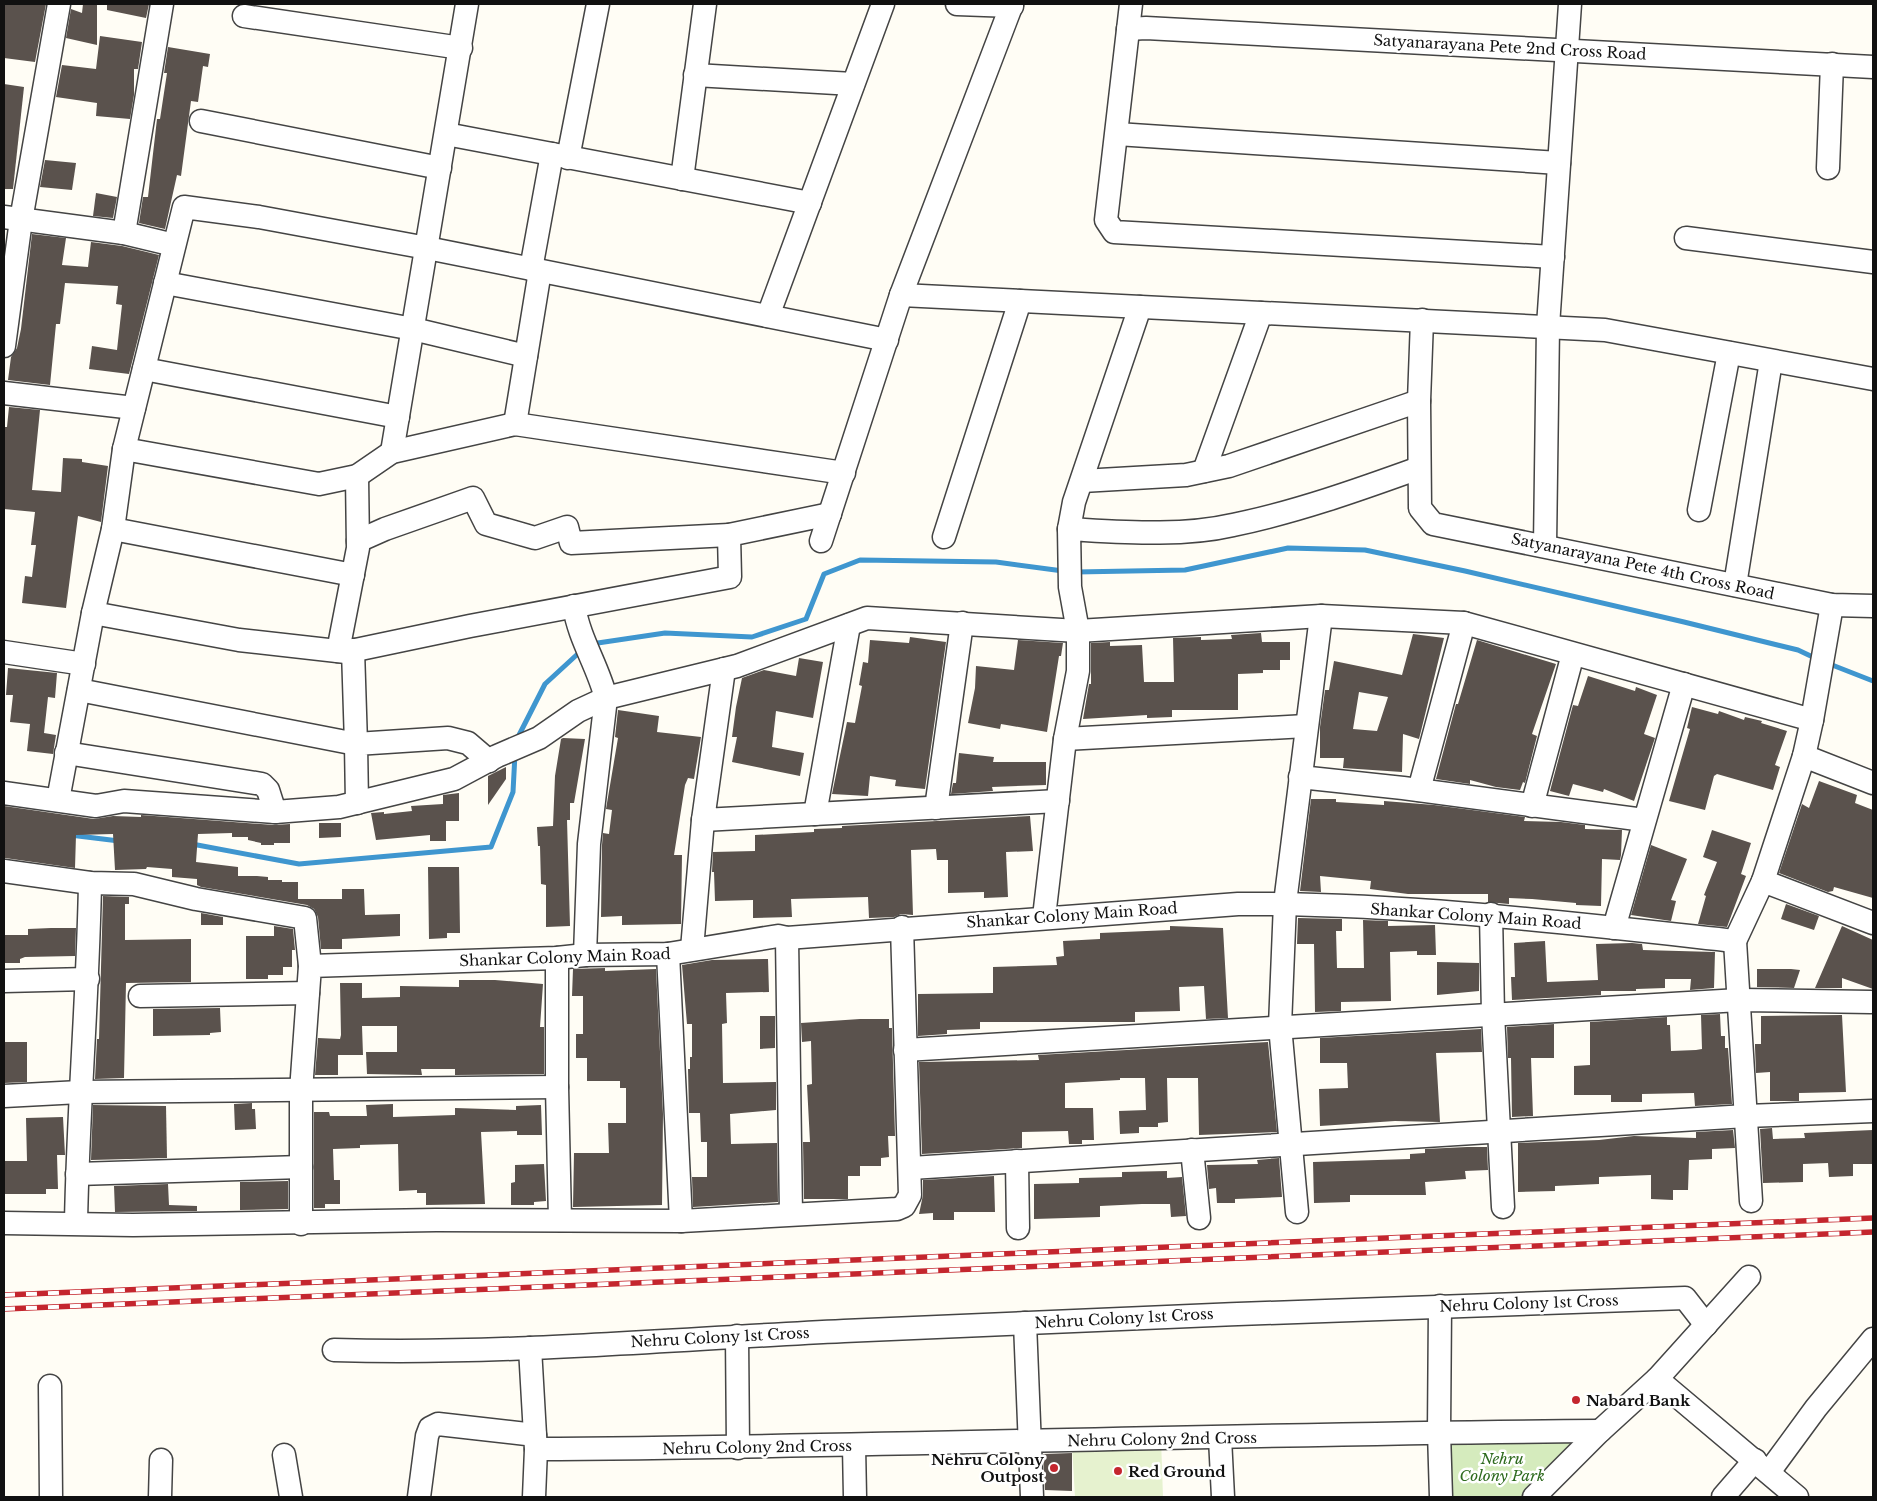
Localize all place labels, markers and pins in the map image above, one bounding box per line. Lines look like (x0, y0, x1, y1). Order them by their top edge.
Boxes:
place label: Nabard Bank (1586, 1391, 1691, 1410)
marker: Nabard Bank (1570, 1394, 1582, 1406)
place label: Nehru Colony Outpost (931, 1450, 1044, 1486)
marker: Nehru Colony Outpost (1048, 1462, 1060, 1474)
place label: Red Ground (1128, 1462, 1226, 1481)
marker: Red Ground (1112, 1465, 1124, 1477)

